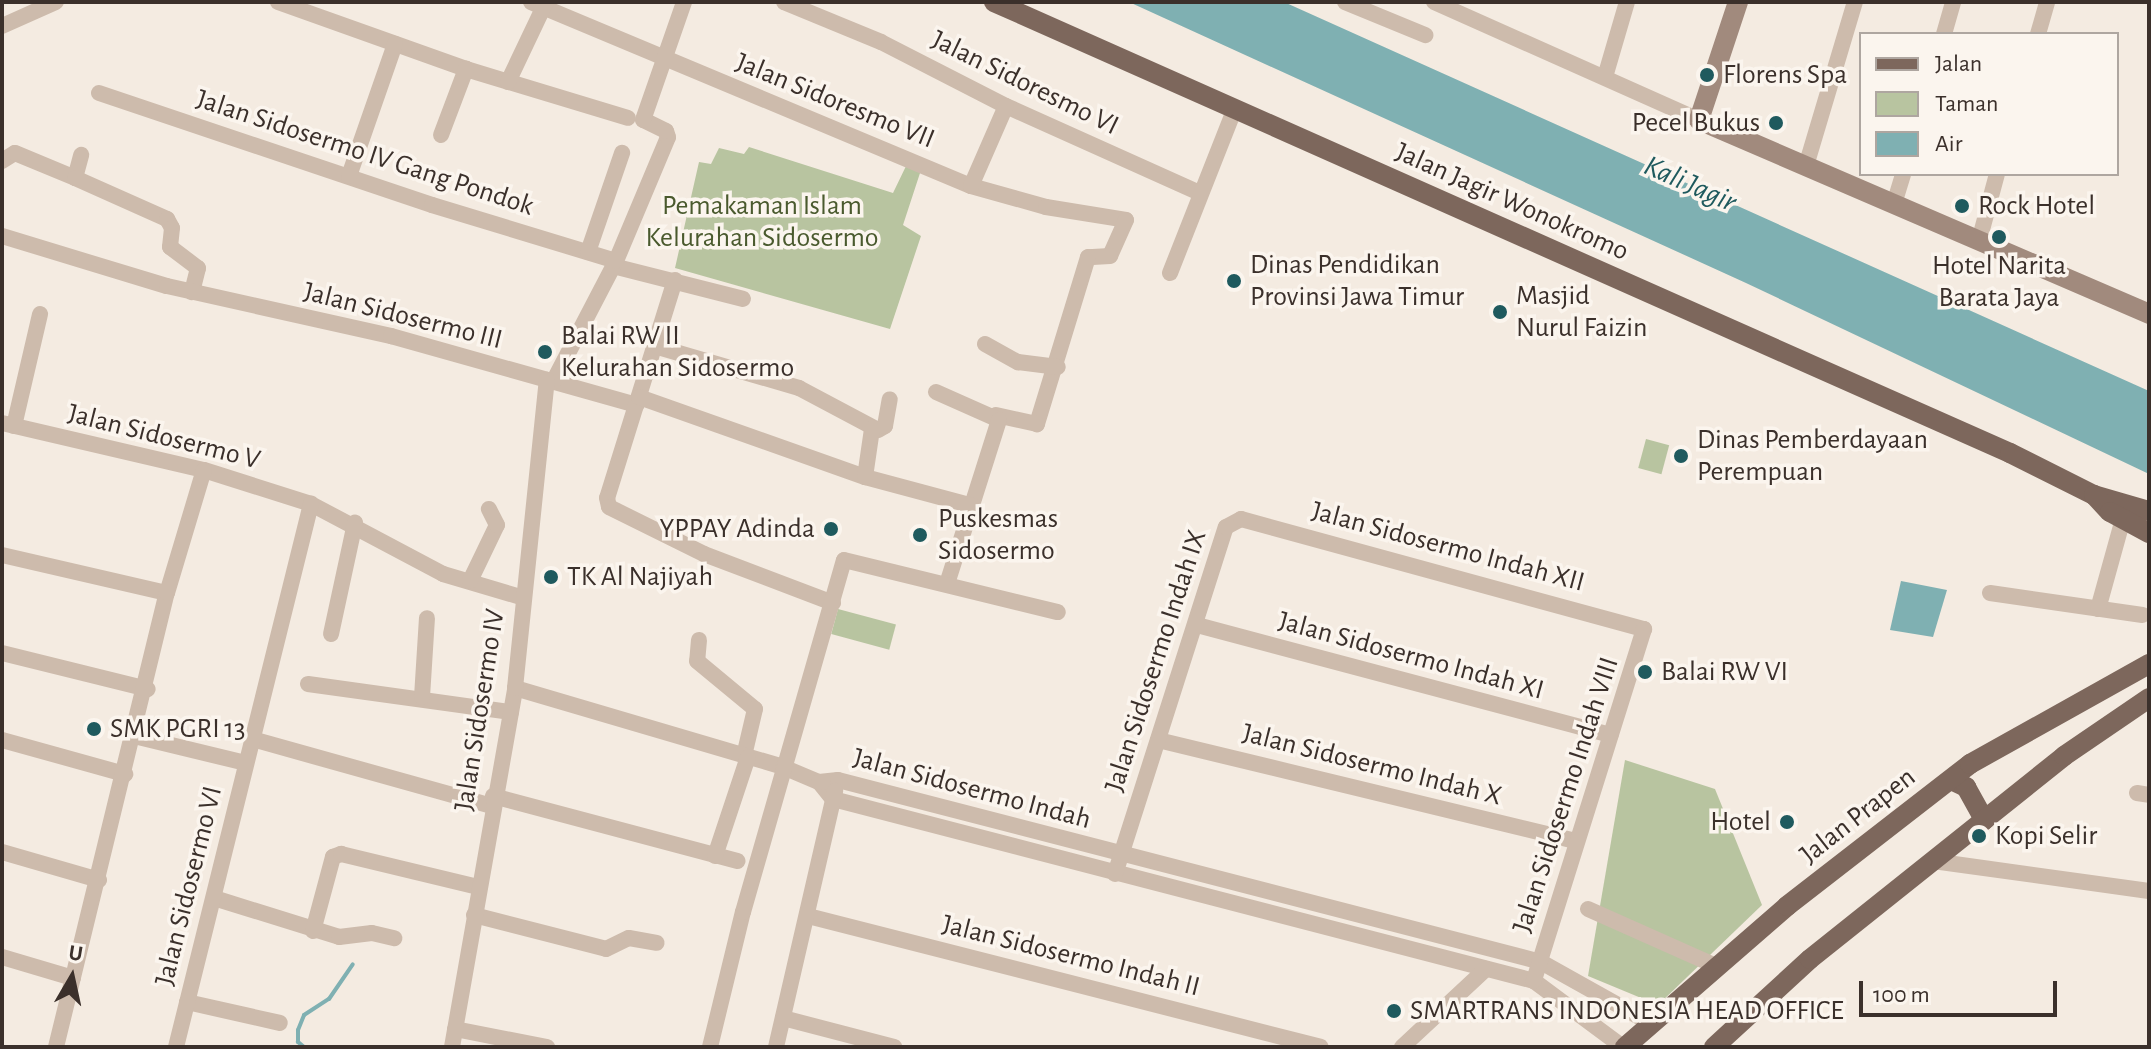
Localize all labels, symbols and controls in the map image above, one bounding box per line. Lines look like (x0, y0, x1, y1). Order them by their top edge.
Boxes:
street label: Jalan Sidoresmo VI (926, 23, 1124, 143)
legend (1859, 32, 2119, 176)
street label: Jalan Sidoresmo VII (731, 46, 939, 156)
text: Jalan (1935, 52, 1982, 76)
place label: Florens Spa (1723, 58, 1847, 92)
marker: Florens Spa (1698, 66, 1716, 84)
street label: Jalan Sidosermo IV Gang Pondok (192, 83, 538, 223)
text: Taman (1935, 92, 1998, 116)
place label: Pecel Bukus (1632, 106, 1760, 140)
marker: Pecel Bukus (1767, 114, 1785, 132)
text: Air (1935, 132, 1962, 156)
street label: Jalan Jagir Wonokromo (1390, 135, 1634, 269)
water label: Kali Jagir (1638, 148, 1742, 220)
park label: Pemakaman Islam Kelurahan Sidosermo (645, 189, 879, 255)
place label: Rock Hotel (1978, 189, 2095, 223)
marker: Rock Hotel (1953, 197, 1971, 215)
marker: Hotel Narita Barata Jaya (1990, 228, 2008, 246)
place label: Dinas Pendidikan Provinsi Jawa Timur (1250, 248, 1464, 314)
place label: Hotel Narita Barata Jaya (1932, 249, 2066, 315)
marker: Dinas Pendidikan Provinsi Jawa Timur (1225, 272, 1243, 290)
street label: Jalan Sidosermo III (300, 275, 506, 357)
place label: Masjid Nurul Faizin (1516, 279, 1648, 345)
marker: Masjid Nurul Faizin (1491, 303, 1509, 321)
place label: Balai RW II Kelurahan Sidosermo (561, 319, 794, 385)
marker: Balai RW II Kelurahan Sidosermo (536, 343, 554, 361)
street label: Jalan Sidosermo V (64, 397, 264, 477)
place label: Dinas Pemberdayaan Perempuan (1697, 423, 1928, 489)
marker: Dinas Pemberdayaan Perempuan (1672, 447, 1690, 465)
street label: Jalan Sidosermo Indah XII (1308, 494, 1588, 600)
place label: Puskesmas Sidosermo (938, 502, 1058, 568)
place label: YPPAY Adinda (659, 512, 815, 546)
marker: YPPAY Adinda (822, 520, 840, 538)
marker: Puskesmas Sidosermo (909, 524, 931, 546)
street label: Jalan Sidosermo Indah IX (1098, 526, 1214, 796)
place label: TK Al Najiyah (567, 560, 713, 594)
marker: TK Al Najiyah (542, 568, 560, 586)
street label: Jalan Sidosermo Indah XI (1275, 604, 1547, 708)
street label: Jalan Sidosermo IV (447, 607, 513, 813)
street label: Jalan Sidosermo Indah VIII (1506, 653, 1626, 937)
place label: Balai RW VI (1661, 655, 1788, 689)
marker: Balai RW VI (1636, 663, 1654, 681)
place label: SMK PGRI 13 (110, 712, 245, 746)
street label: Jalan Sidosermo Indah X (1239, 717, 1505, 813)
marker: SMK PGRI 13 (85, 720, 103, 738)
street label: Jalan Sidosermo Indah (849, 741, 1095, 837)
street label: Jalan Prapen (1794, 761, 1922, 871)
street label: Jalan Sidosermo VI (148, 783, 230, 989)
place label: Hotel (1710, 805, 1771, 839)
marker: Hotel (1778, 813, 1796, 831)
place label: Kopi Selir (1995, 819, 2097, 853)
marker: Kopi Selir (1970, 827, 1988, 845)
street label: Jalan Sidosermo Indah II (939, 908, 1203, 1004)
north arrow (32, 937, 112, 1017)
text: U (67, 941, 84, 965)
scale bar (1863, 965, 2061, 1015)
text: 100 m (1873, 983, 1930, 1007)
place label: SMARTRANS INDONESIA HEAD OFFICE (1410, 994, 1844, 1028)
marker: SMARTRANS INDONESIA HEAD OFFICE (1385, 1002, 1403, 1020)

